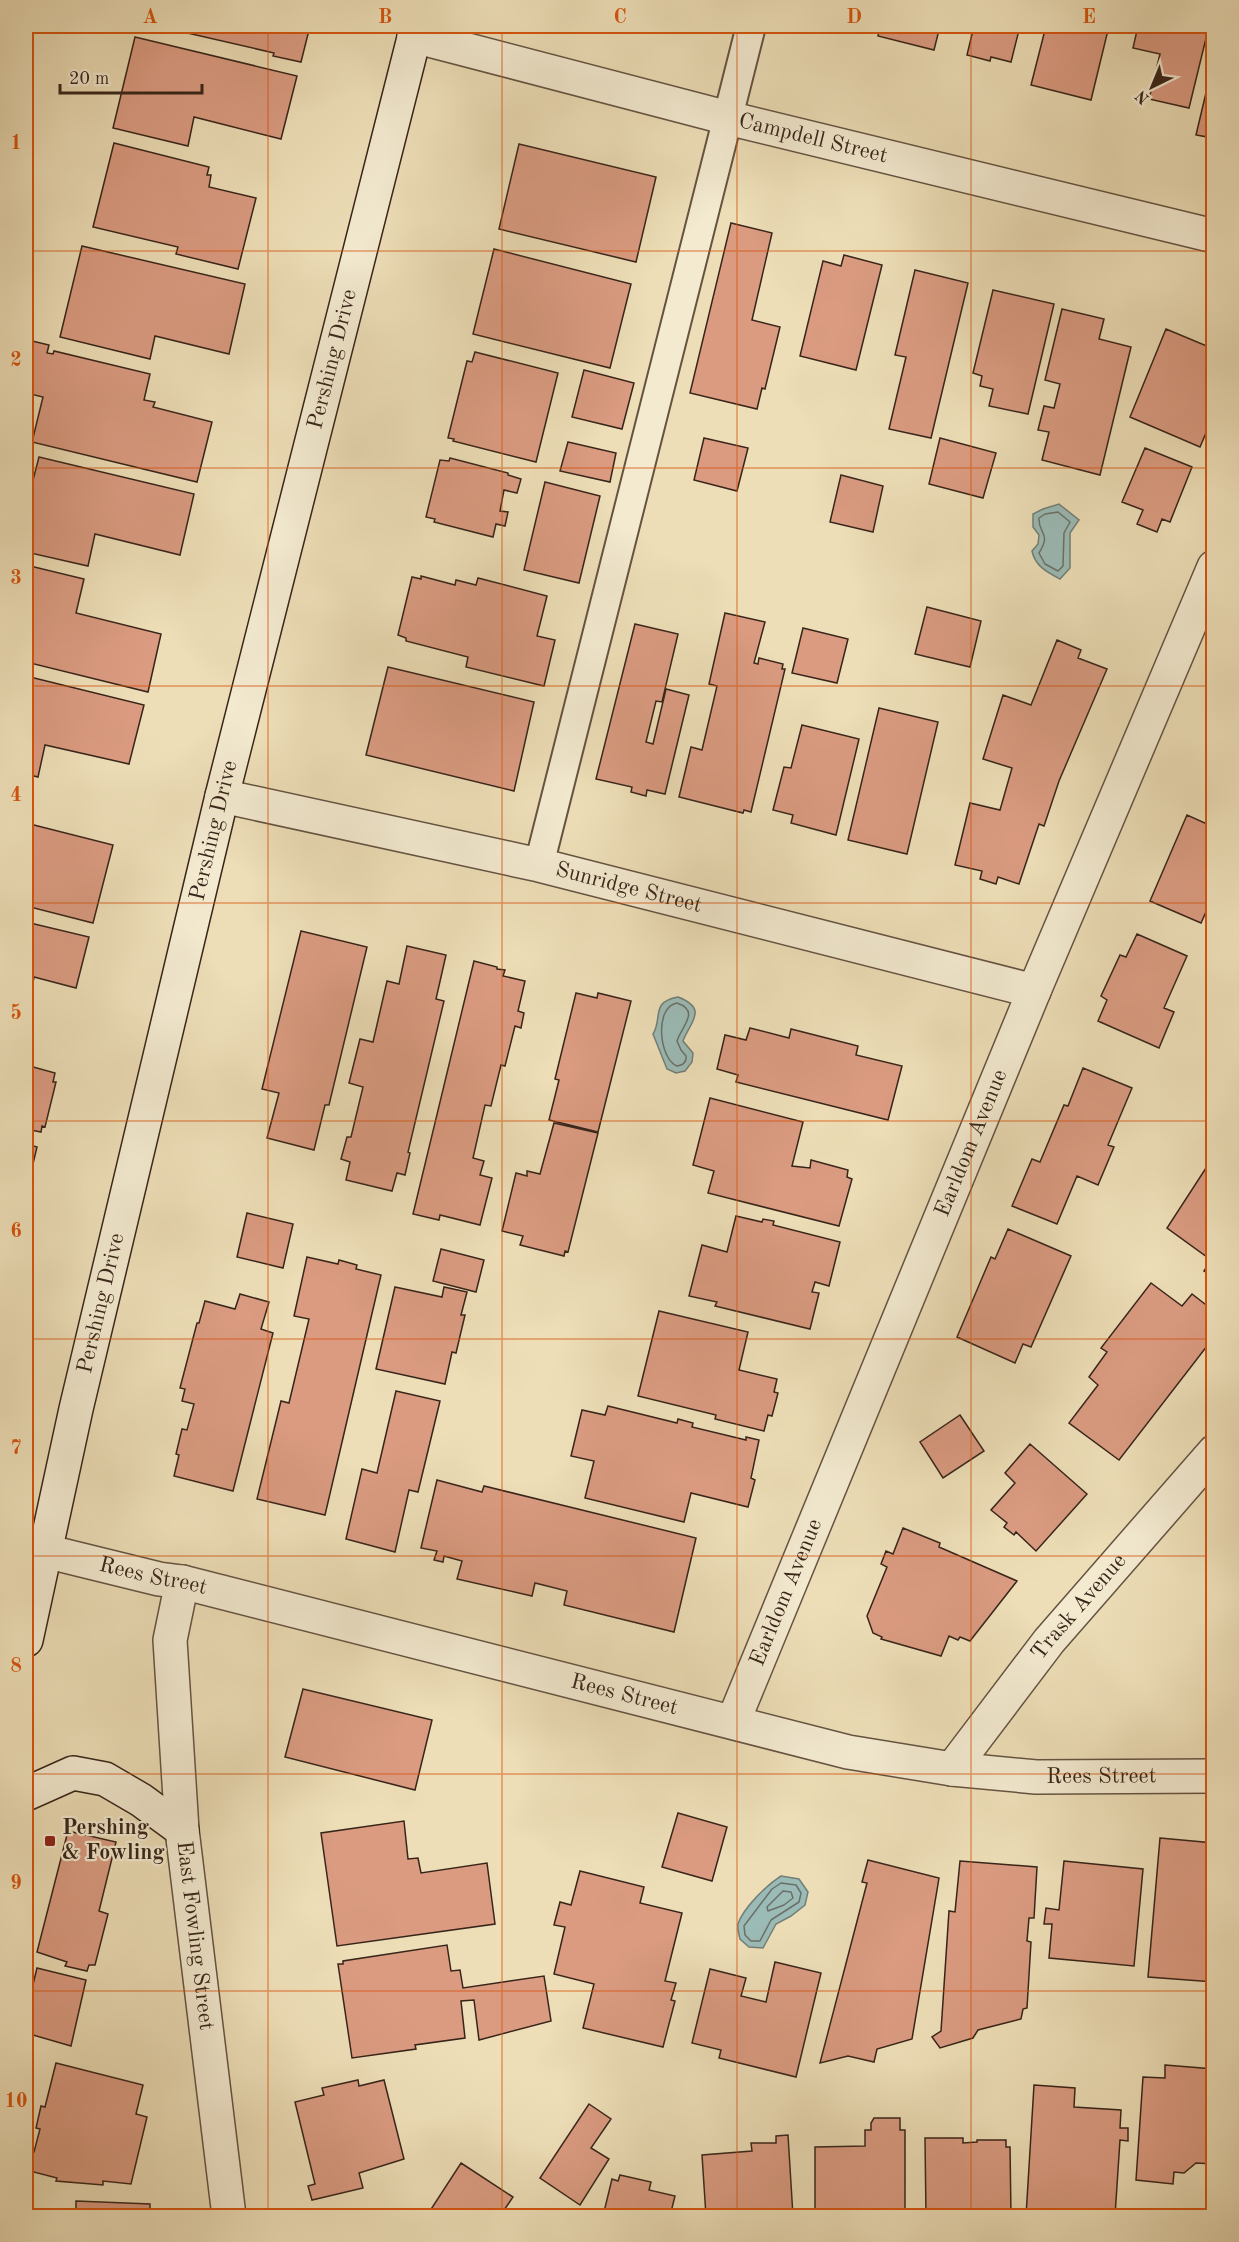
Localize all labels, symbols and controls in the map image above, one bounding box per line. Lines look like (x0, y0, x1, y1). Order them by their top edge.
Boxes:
text: A (142, 8, 158, 28)
text: B (378, 8, 392, 28)
text: C (613, 8, 627, 28)
text: D (846, 8, 862, 28)
text: E (1082, 8, 1096, 28)
scale bar (60, 57, 202, 95)
north arrow (1122, 57, 1182, 117)
text: 20 m (69, 70, 109, 88)
text: N (1133, 86, 1153, 107)
street label: Campdell Street (736, 110, 890, 167)
text: 1 (10, 134, 22, 154)
street label: Pershing Drive (304, 287, 361, 431)
text: 2 (10, 351, 22, 371)
text: 3 (10, 569, 22, 589)
street label: Pershing Drive (186, 758, 242, 903)
text: 4 (10, 786, 22, 806)
street label: Sunridge Street (553, 859, 704, 917)
text: 5 (10, 1003, 22, 1024)
street label: Earldom Avenue (931, 1066, 1011, 1220)
text: 6 (10, 1222, 22, 1242)
street label: Pershing Drive (74, 1231, 128, 1376)
text: 7 (10, 1439, 22, 1459)
street label: Earldom Avenue (746, 1516, 826, 1669)
street label: Trask Avenue (1028, 1550, 1131, 1664)
street label: Rees Street (97, 1554, 209, 1599)
text: 8 (10, 1657, 22, 1677)
street label: Rees Street (568, 1671, 680, 1719)
street label: Rees Street (1046, 1765, 1156, 1788)
place label: Pershing & Fowling (62, 1817, 165, 1864)
marker: Pershing & Fowling (43, 1834, 57, 1848)
street label: East Fowling Street (172, 1840, 217, 2032)
text: 9 (10, 1874, 22, 1894)
text: 10 (4, 2092, 28, 2112)

